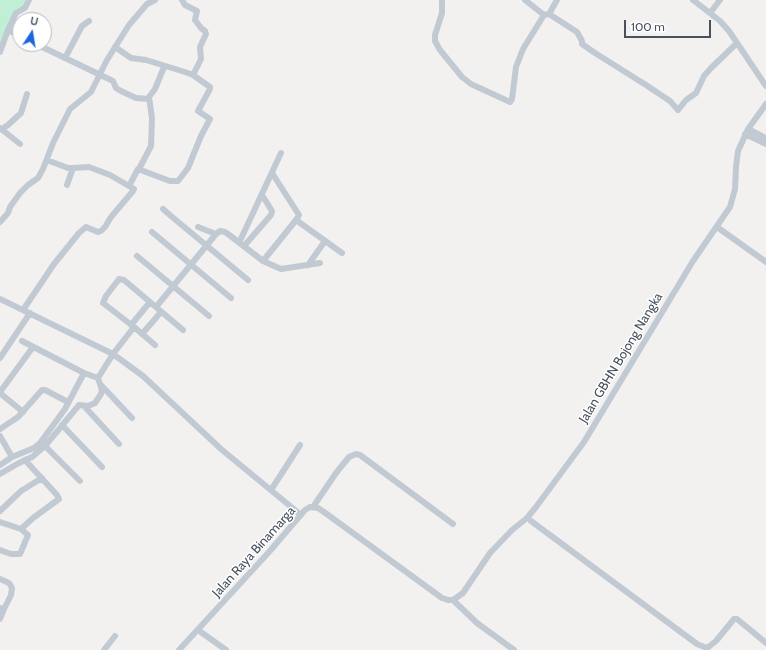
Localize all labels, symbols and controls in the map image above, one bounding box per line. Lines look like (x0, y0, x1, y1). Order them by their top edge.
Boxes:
north arrow (12, 12, 52, 52)
scale bar (626, 12, 713, 38)
text: U (29, 14, 40, 29)
text: 100 m (631, 19, 665, 34)
street label: Jalan GBHN Bojong Nangka (576, 290, 666, 426)
street label: Jalan Raya Binamarga (209, 503, 299, 601)

